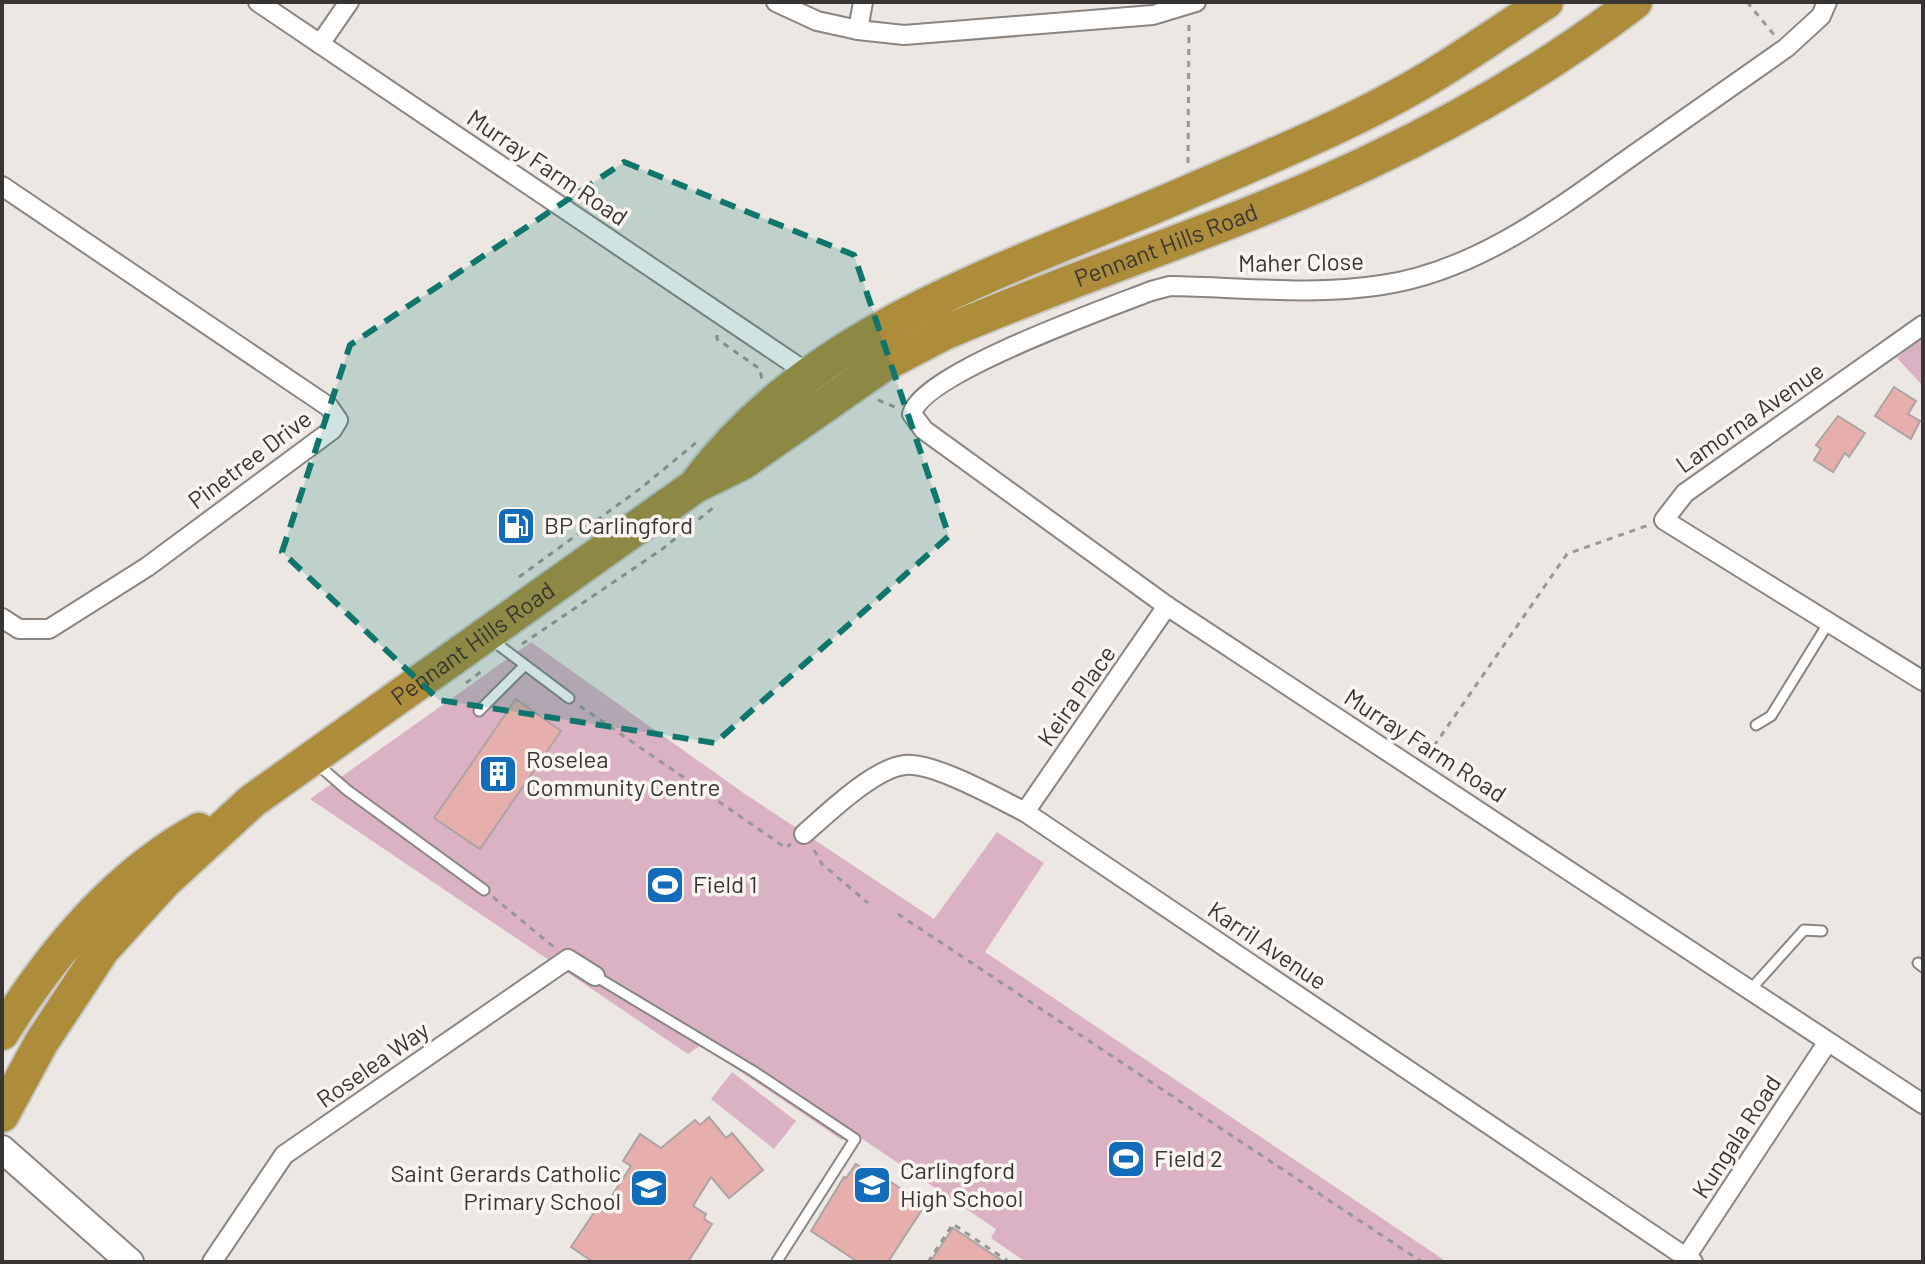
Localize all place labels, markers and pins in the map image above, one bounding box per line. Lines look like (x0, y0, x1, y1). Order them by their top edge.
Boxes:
fuel station icon: BP Carlingford (495, 505, 537, 547)
place label: BP Carlingford (544, 510, 693, 539)
place label: Roselea Community Centre (526, 744, 720, 801)
building icon: Roselea Community Centre (477, 753, 519, 795)
sports icon: Field 1 (644, 864, 686, 906)
place label: Field 1 (693, 869, 757, 898)
sports icon: Field 2 (1105, 1138, 1147, 1180)
place label: Field 2 (1154, 1143, 1223, 1172)
place label: Carlingford High School (900, 1155, 1023, 1212)
place label: Saint Gerards Catholic Primary School (390, 1158, 621, 1215)
school or university icon: Carlingford High School (851, 1164, 893, 1206)
school or university icon: Saint Gerards Catholic Primary School (628, 1167, 670, 1209)

